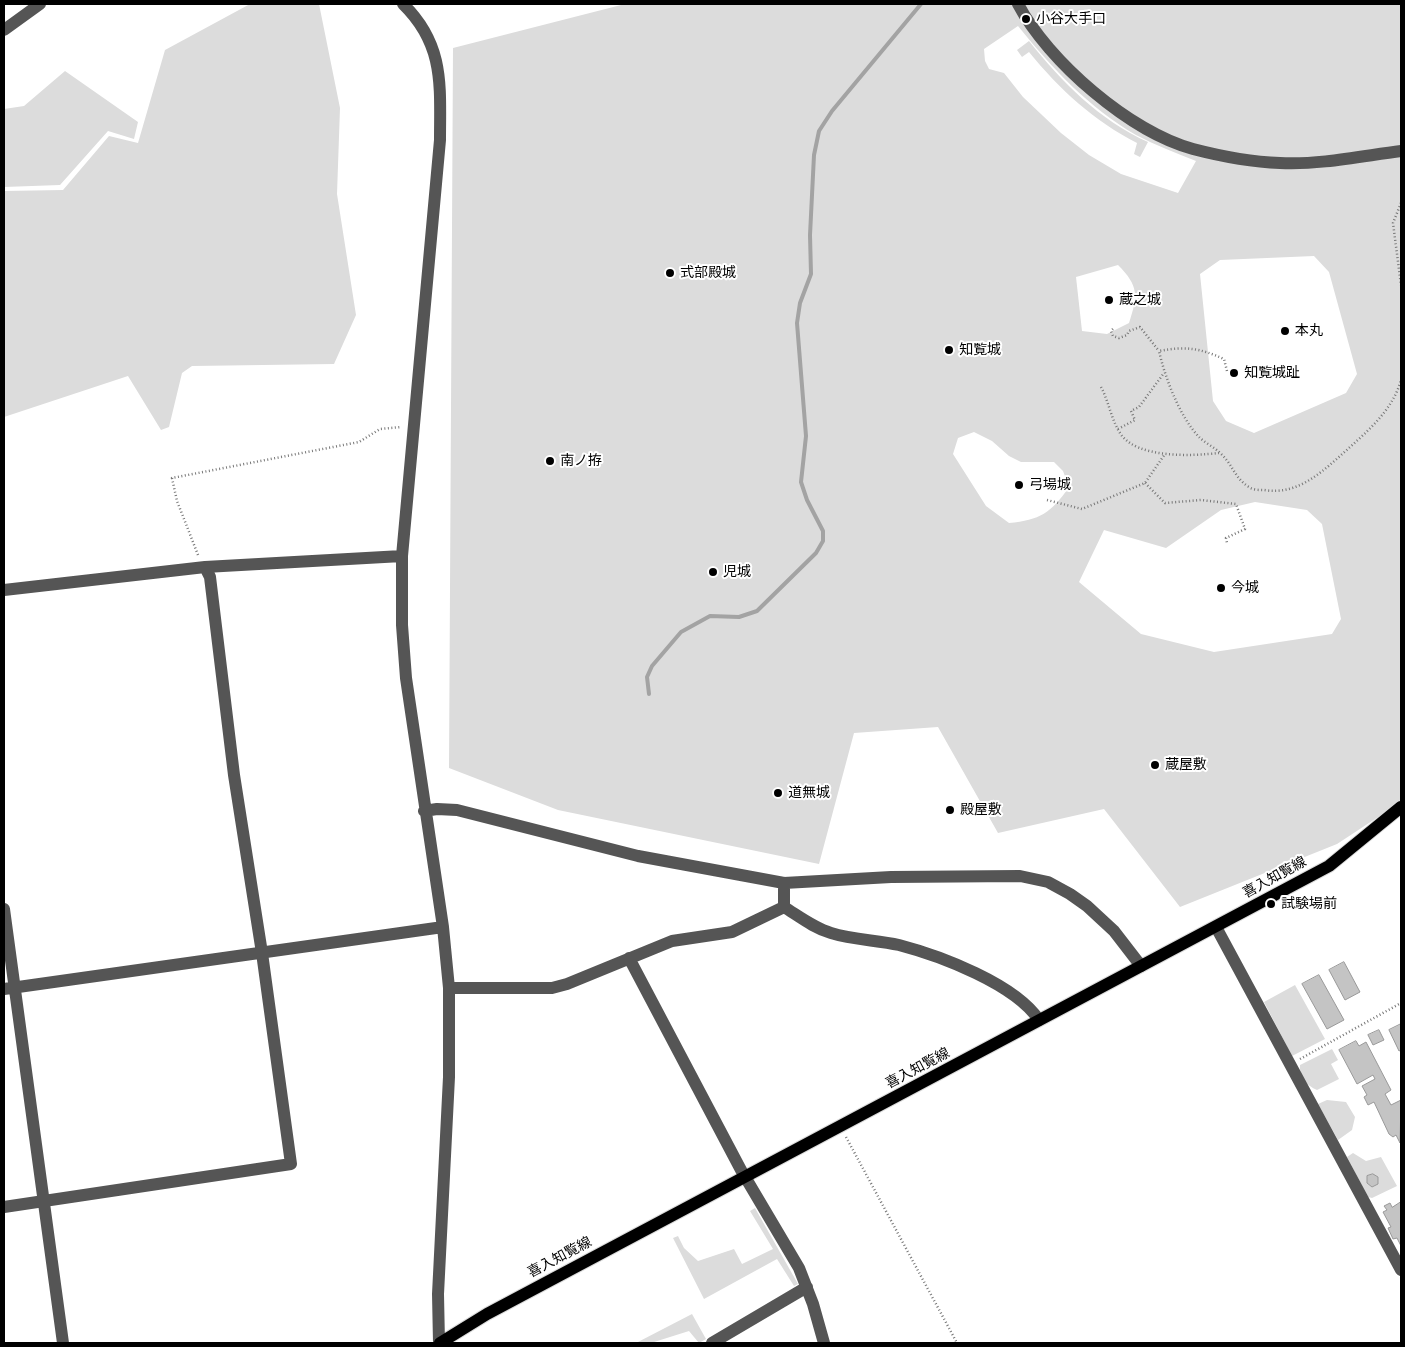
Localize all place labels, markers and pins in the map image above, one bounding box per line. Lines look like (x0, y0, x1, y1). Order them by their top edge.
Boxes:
place label: 小谷大手口 (1036, 11, 1106, 27)
marker: 小谷大手口 (1020, 13, 1032, 25)
place label: 式部殿城 (680, 265, 736, 281)
marker: 式部殿城 (664, 267, 676, 279)
place label: 蔵之城 (1119, 292, 1161, 308)
marker: 蔵之城 (1103, 294, 1115, 306)
place label: 本丸 (1295, 323, 1323, 339)
marker: 本丸 (1279, 325, 1291, 337)
place label: 知覧城 (959, 342, 1001, 358)
marker: 知覧城 (943, 344, 955, 356)
place label: 知覧城趾 (1244, 365, 1300, 381)
marker: 知覧城趾 (1228, 367, 1240, 379)
place label: 南ノ拵 (560, 453, 602, 469)
marker: 南ノ拵 (544, 455, 556, 467)
place label: 弓場城 (1029, 477, 1071, 493)
marker: 弓場城 (1013, 479, 1025, 491)
place label: 児城 (723, 564, 751, 580)
marker: 児城 (707, 566, 719, 578)
place label: 今城 (1231, 580, 1259, 596)
marker: 今城 (1215, 582, 1227, 594)
place label: 蔵屋敷 (1165, 757, 1207, 773)
marker: 蔵屋敷 (1149, 759, 1161, 771)
place label: 道無城 (788, 785, 830, 801)
marker: 道無城 (772, 787, 784, 799)
place label: 殿屋敷 (960, 802, 1002, 818)
marker: 殿屋敷 (944, 804, 956, 816)
place label: 試験場前 (1281, 896, 1337, 912)
marker: 試験場前 (1265, 898, 1277, 910)

